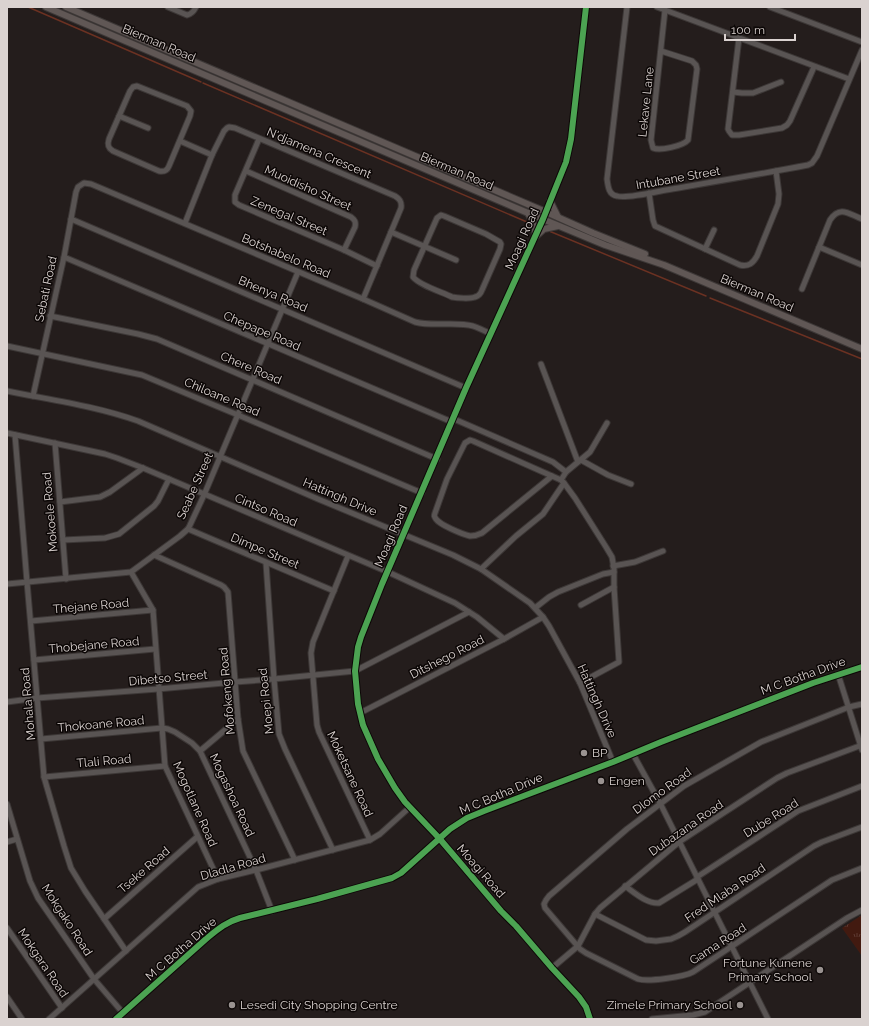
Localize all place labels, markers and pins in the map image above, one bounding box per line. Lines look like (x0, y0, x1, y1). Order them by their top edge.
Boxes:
place label: BP (592, 746, 608, 760)
marker: BP (579, 748, 589, 758)
place label: Engen (609, 774, 645, 788)
marker: Engen (596, 776, 606, 786)
place label: Fortune Kunene Primary School (723, 956, 813, 984)
marker: Fortune Kunene Primary School (815, 965, 825, 975)
place label: Lesedi City Shopping Centre (240, 998, 398, 1012)
place label: Zimele Primary School (607, 998, 733, 1012)
marker: Lesedi City Shopping Centre (227, 1000, 237, 1010)
marker: Zimele Primary School (735, 1000, 745, 1010)

